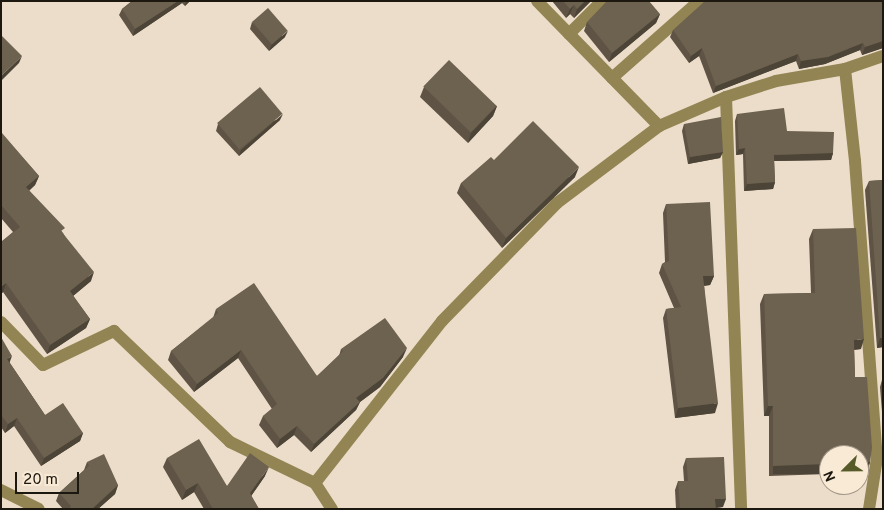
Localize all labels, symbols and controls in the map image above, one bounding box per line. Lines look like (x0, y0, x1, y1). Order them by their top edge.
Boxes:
north arrow (819, 445, 869, 495)
scale bar (18, 462, 81, 494)
text: N (821, 468, 840, 484)
text: 20 m (23, 471, 58, 490)

